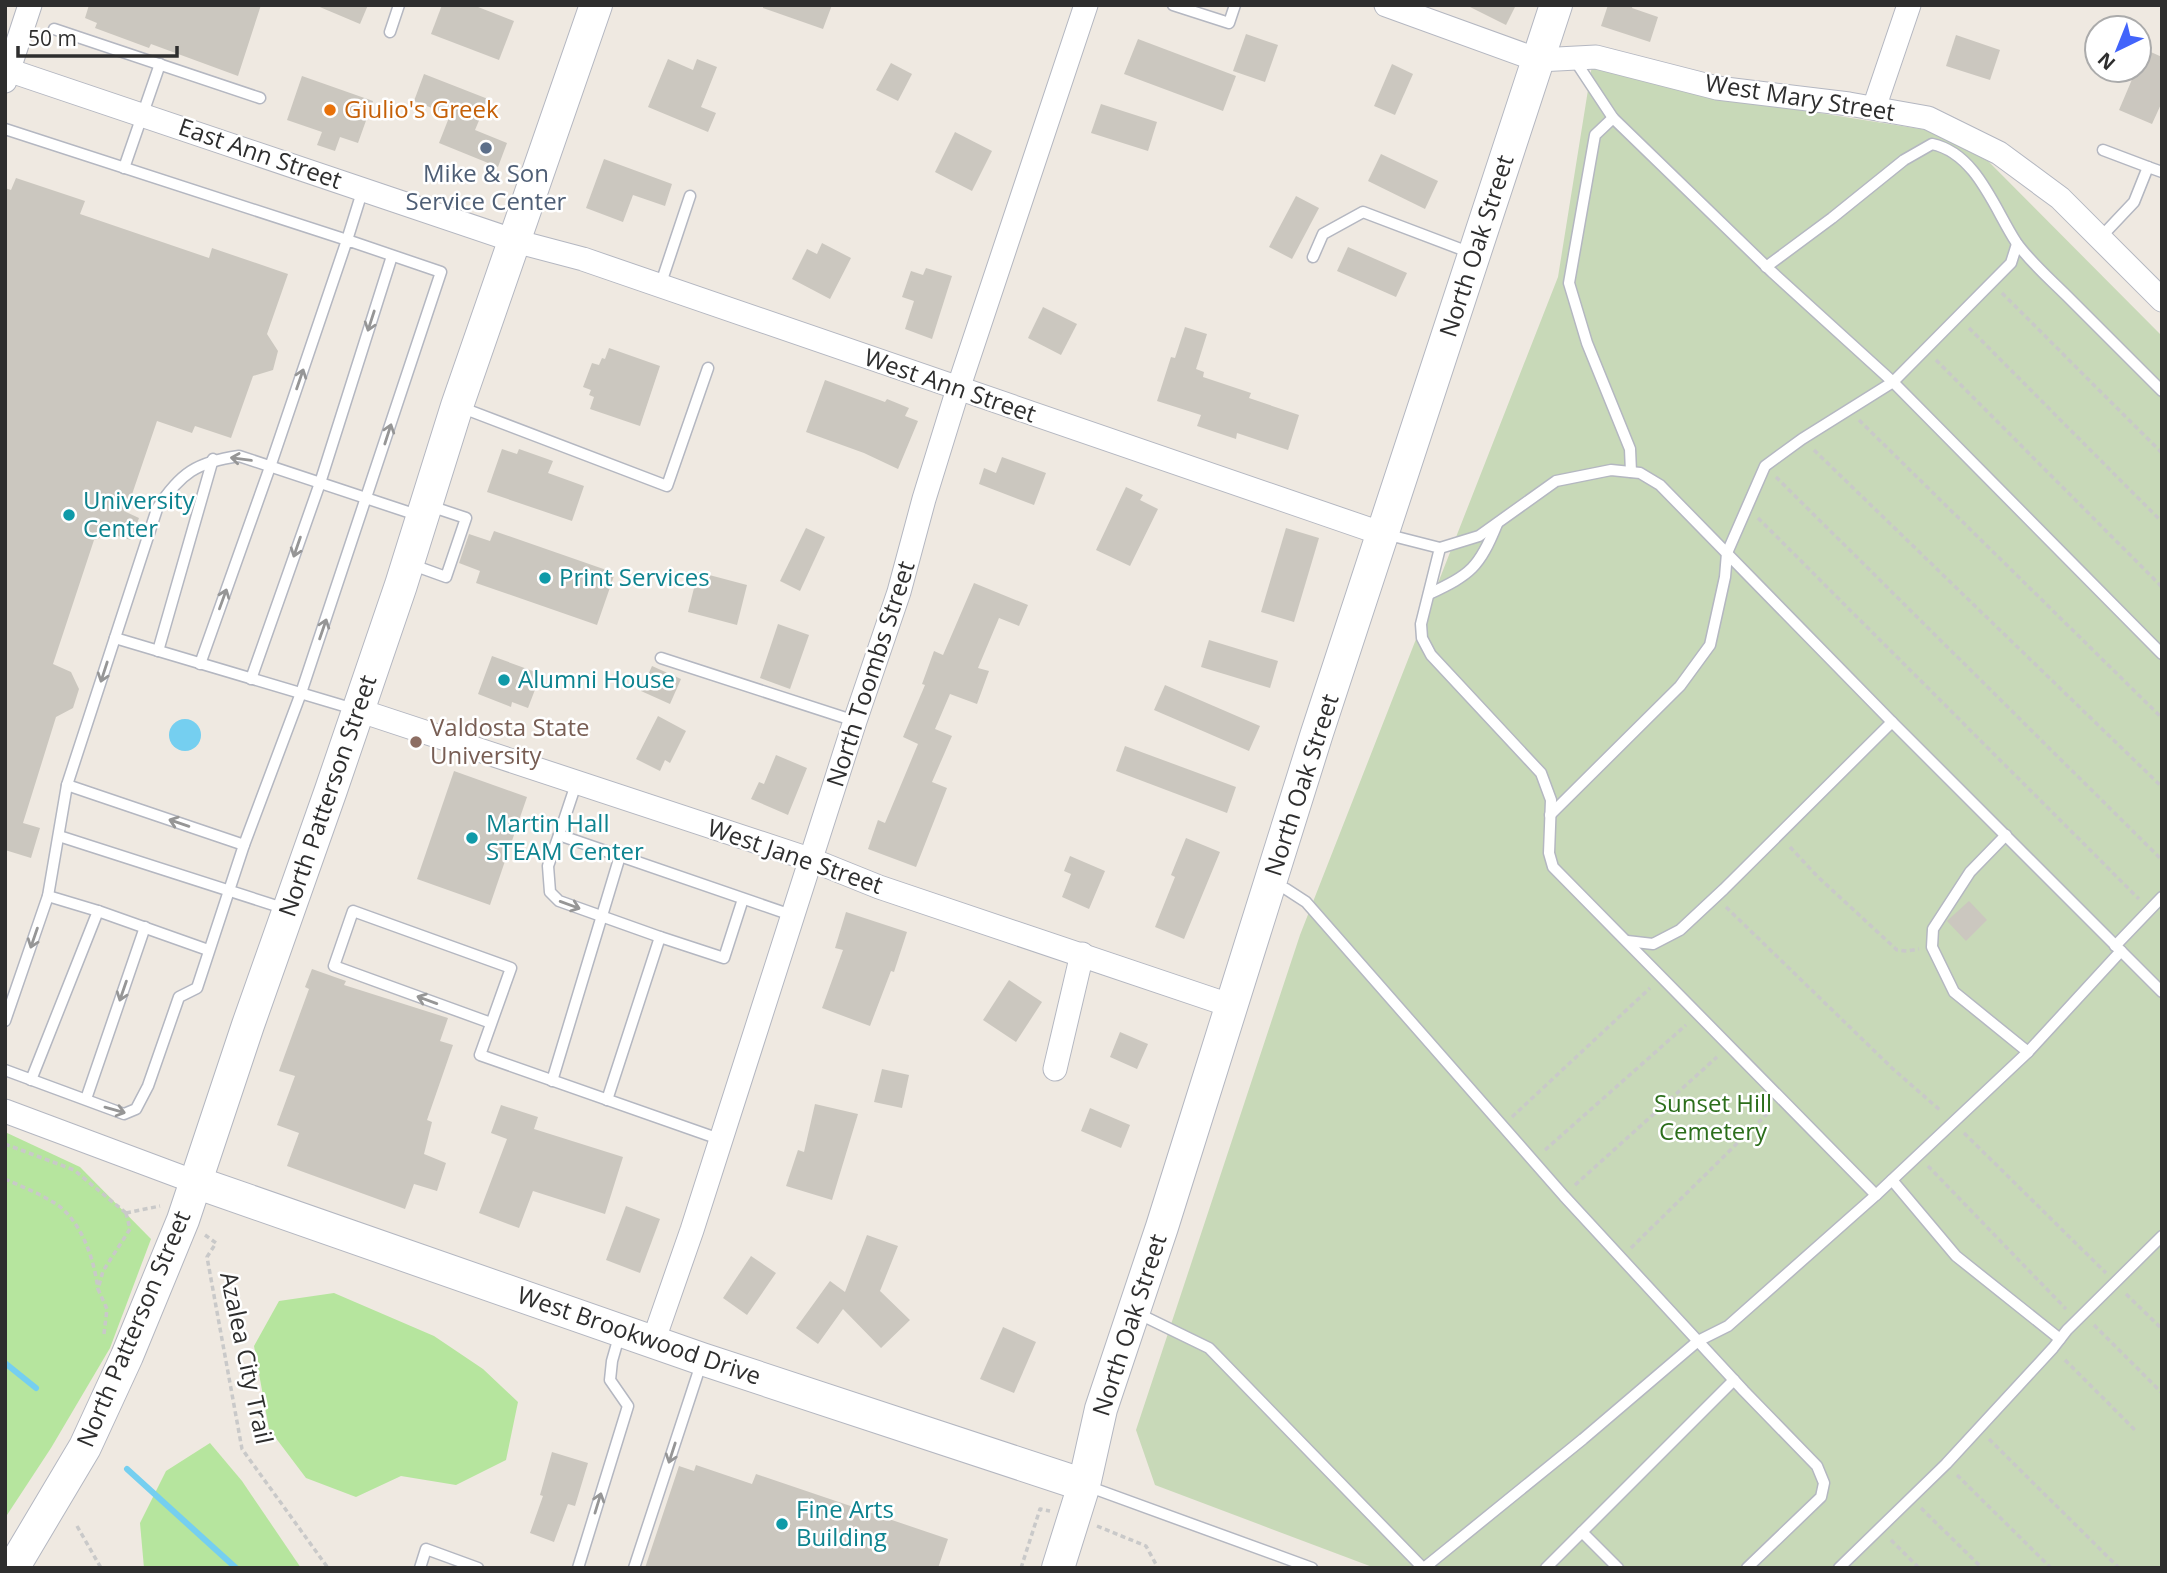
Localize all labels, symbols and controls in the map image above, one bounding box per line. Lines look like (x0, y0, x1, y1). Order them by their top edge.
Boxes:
scale bar (18, 14, 177, 58)
north arrow (2083, 14, 2153, 84)
text: 50 m (28, 24, 77, 52)
text: N (2092, 47, 2121, 76)
street label: West Mary Street (1703, 65, 1898, 128)
place label: Giulio's Greek (344, 92, 499, 125)
marker: Giulio's Greek (322, 102, 338, 118)
street label: East Ann Street (174, 109, 347, 196)
marker: Mike & Son Service Center (478, 140, 494, 156)
street label: North Oak Street (1431, 150, 1521, 341)
place label: Mike & Son Service Center (406, 156, 567, 217)
one-way arrow (364, 309, 376, 331)
street label: West Ann Street (860, 340, 1041, 429)
one-way arrow (295, 368, 307, 390)
one-way arrow (383, 423, 395, 445)
one-way arrow (230, 452, 253, 465)
place label: University Center (83, 483, 196, 544)
marker: University Center (61, 507, 77, 523)
one-way arrow (290, 536, 302, 558)
street label: North Toombs Street (817, 556, 922, 791)
place label: Print Services (559, 560, 710, 593)
marker: Print Services (537, 570, 553, 586)
one-way arrow (218, 589, 230, 611)
one-way arrow (318, 618, 330, 640)
one-way arrow (97, 660, 109, 682)
place label: Alumni House (518, 662, 675, 695)
street label: North Patterson Street (270, 670, 384, 921)
marker: Alumni House (496, 672, 512, 688)
street label: North Oak Street (1256, 689, 1346, 880)
place label: Valdosta State University (430, 710, 589, 771)
marker: Valdosta State University (408, 734, 424, 750)
place label: Martin Hall STEAM Center (486, 806, 644, 867)
street label: West Jane Street (704, 810, 887, 901)
one-way arrow (168, 816, 190, 829)
marker: Martin Hall STEAM Center (464, 830, 480, 846)
one-way arrow (558, 900, 580, 912)
one-way arrow (27, 927, 39, 949)
one-way arrow (116, 980, 128, 1002)
one-way arrow (417, 992, 439, 1005)
park label: Sunset Hill Cemetery (1654, 1086, 1772, 1147)
one-way arrow (104, 1104, 126, 1117)
street label: North Patterson Street (68, 1205, 197, 1452)
street label: North Oak Street (1084, 1229, 1174, 1420)
street label: Azalea City Trail (213, 1269, 282, 1447)
street label: West Brookwood Drive (513, 1277, 766, 1392)
one-way arrow (664, 1441, 677, 1463)
one-way arrow (593, 1492, 605, 1514)
place label: Fine Arts Building (796, 1492, 894, 1553)
marker: Fine Arts Building (774, 1516, 790, 1532)

